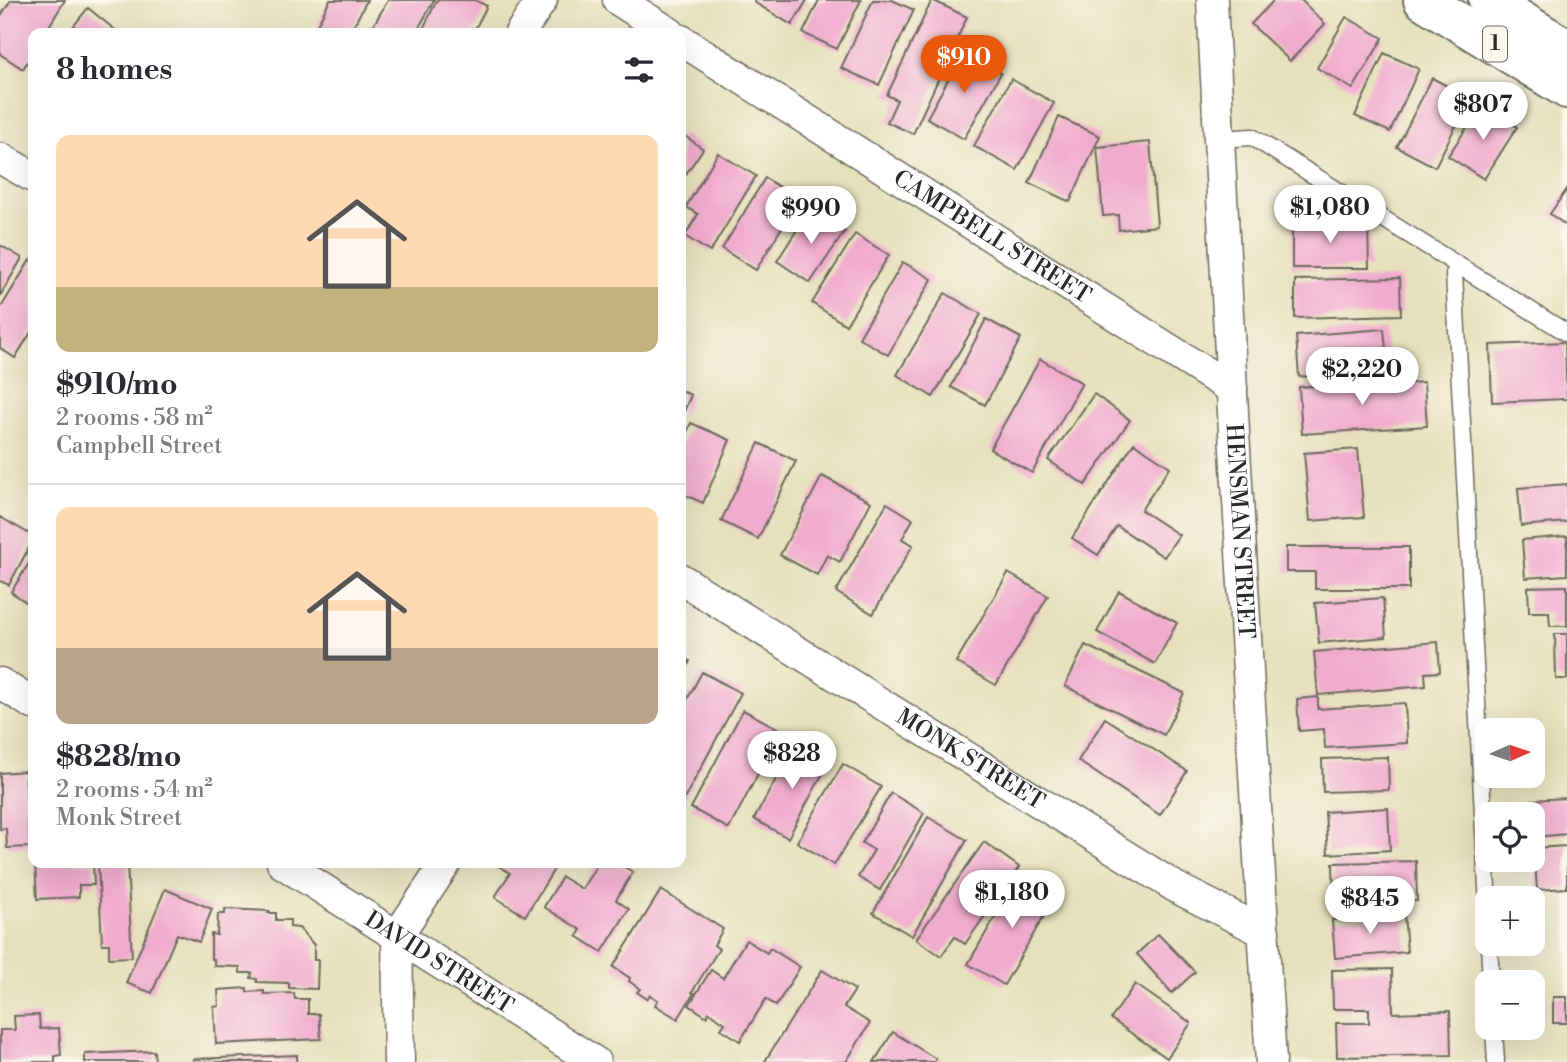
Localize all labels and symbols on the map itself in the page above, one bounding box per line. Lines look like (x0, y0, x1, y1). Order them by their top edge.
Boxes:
road number: 1 (1483, 26, 1507, 61)
pin: $910 (923, 36, 1005, 95)
pin: $807 (1442, 82, 1524, 142)
street label: CAMPBELL STREET (888, 164, 1096, 310)
pin: $1,080 (1273, 186, 1387, 245)
pin: $990 (770, 187, 852, 246)
pin: $2,220 (1305, 348, 1419, 407)
street label: HENSMAN STREET (1220, 423, 1260, 640)
street label: MONK STREET (891, 703, 1050, 816)
north arrow (1475, 718, 1545, 788)
pin: $828 (751, 732, 833, 791)
pin: $1,180 (955, 870, 1069, 930)
pin: $845 (1329, 876, 1411, 936)
street label: DAVID STREET (360, 905, 518, 1020)

